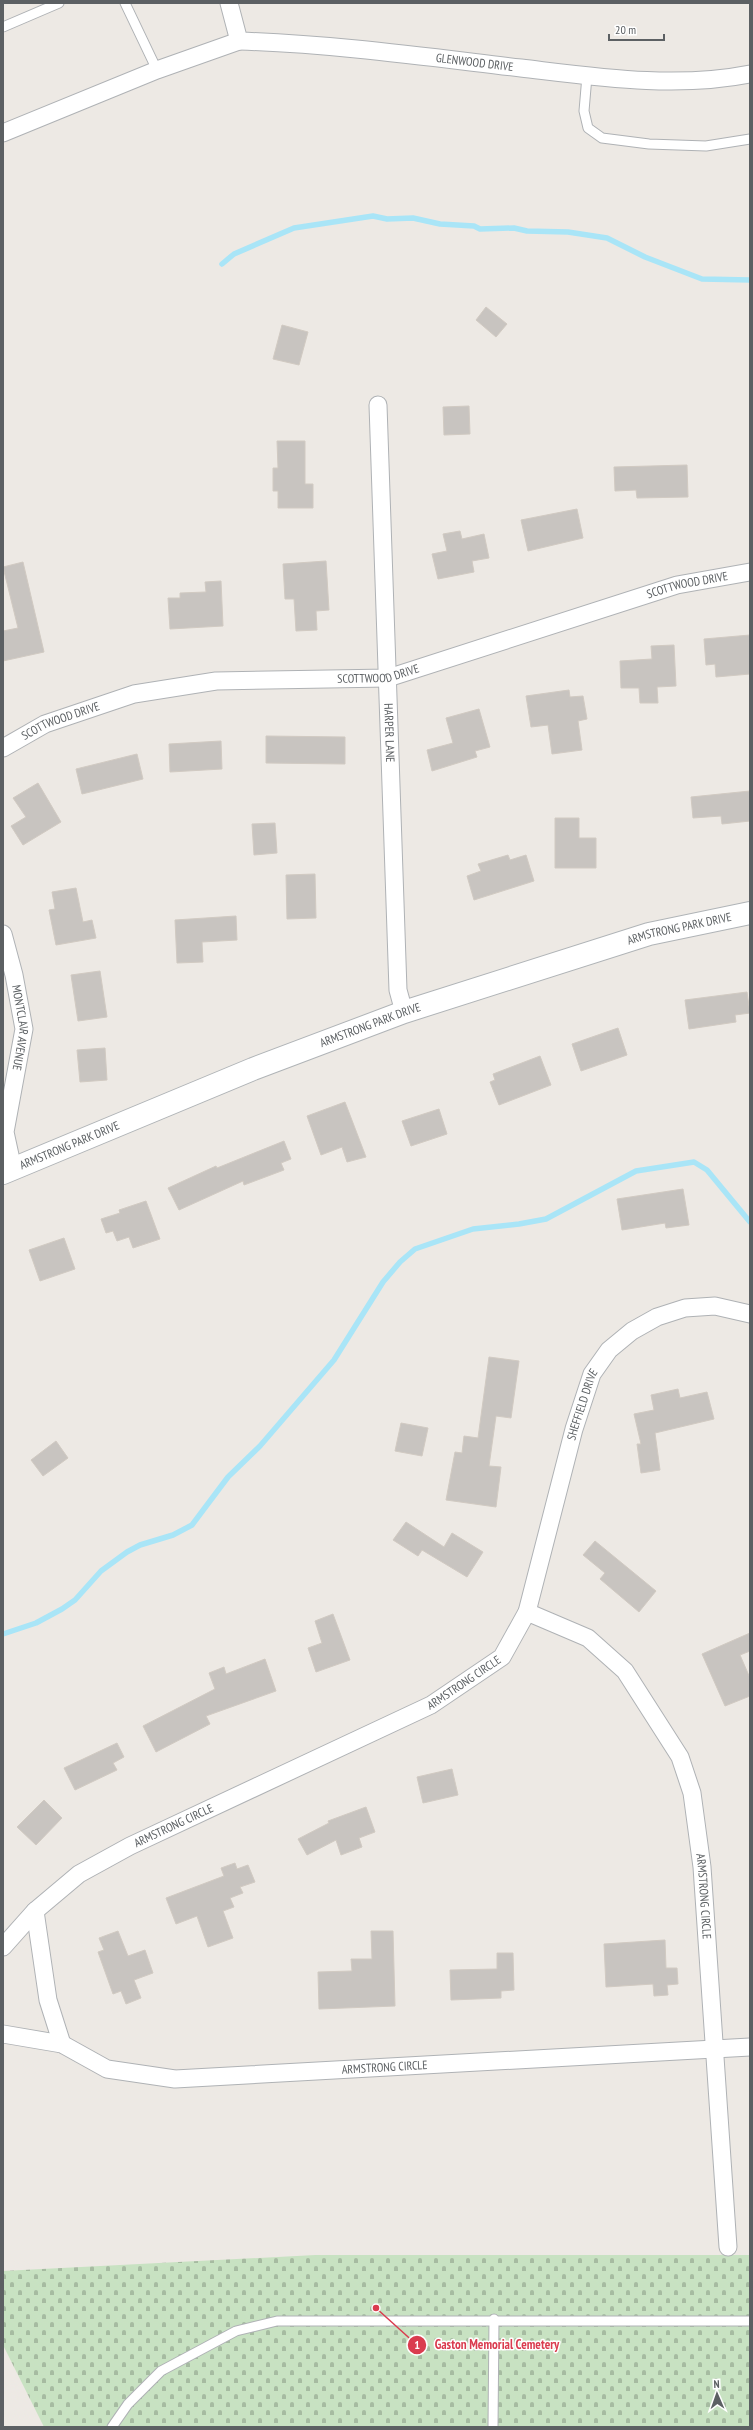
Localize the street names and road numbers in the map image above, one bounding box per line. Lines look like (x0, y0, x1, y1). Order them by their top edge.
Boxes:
street label: GLENWOOD DRIVE (435, 50, 514, 74)
street label: SCOTTWOOD DRIVE (645, 568, 729, 601)
street label: SCOTTWOOD DRIVE (337, 661, 421, 686)
street label: SCOTTWOOD DRIVE (19, 698, 101, 743)
street label: HARPER LANE (381, 703, 398, 763)
street label: ARMSTRONG PARK DRIVE (625, 909, 733, 948)
street label: MONTCLAIR AVENUE (9, 984, 32, 1072)
street label: ARMSTRONG PARK DRIVE (317, 999, 422, 1050)
street label: ARMSTRONG PARK DRIVE (17, 1117, 121, 1172)
street label: SHEFFIELD DRIVE (563, 1365, 600, 1442)
street label: ARMSTRONG CIRCLE (425, 1652, 503, 1713)
street label: ARMSTRONG CIRCLE (131, 1800, 216, 1850)
street label: ARMSTRONG CIRCLE (693, 1852, 715, 1940)
street label: ARMSTRONG CIRCLE (341, 2057, 428, 2077)

